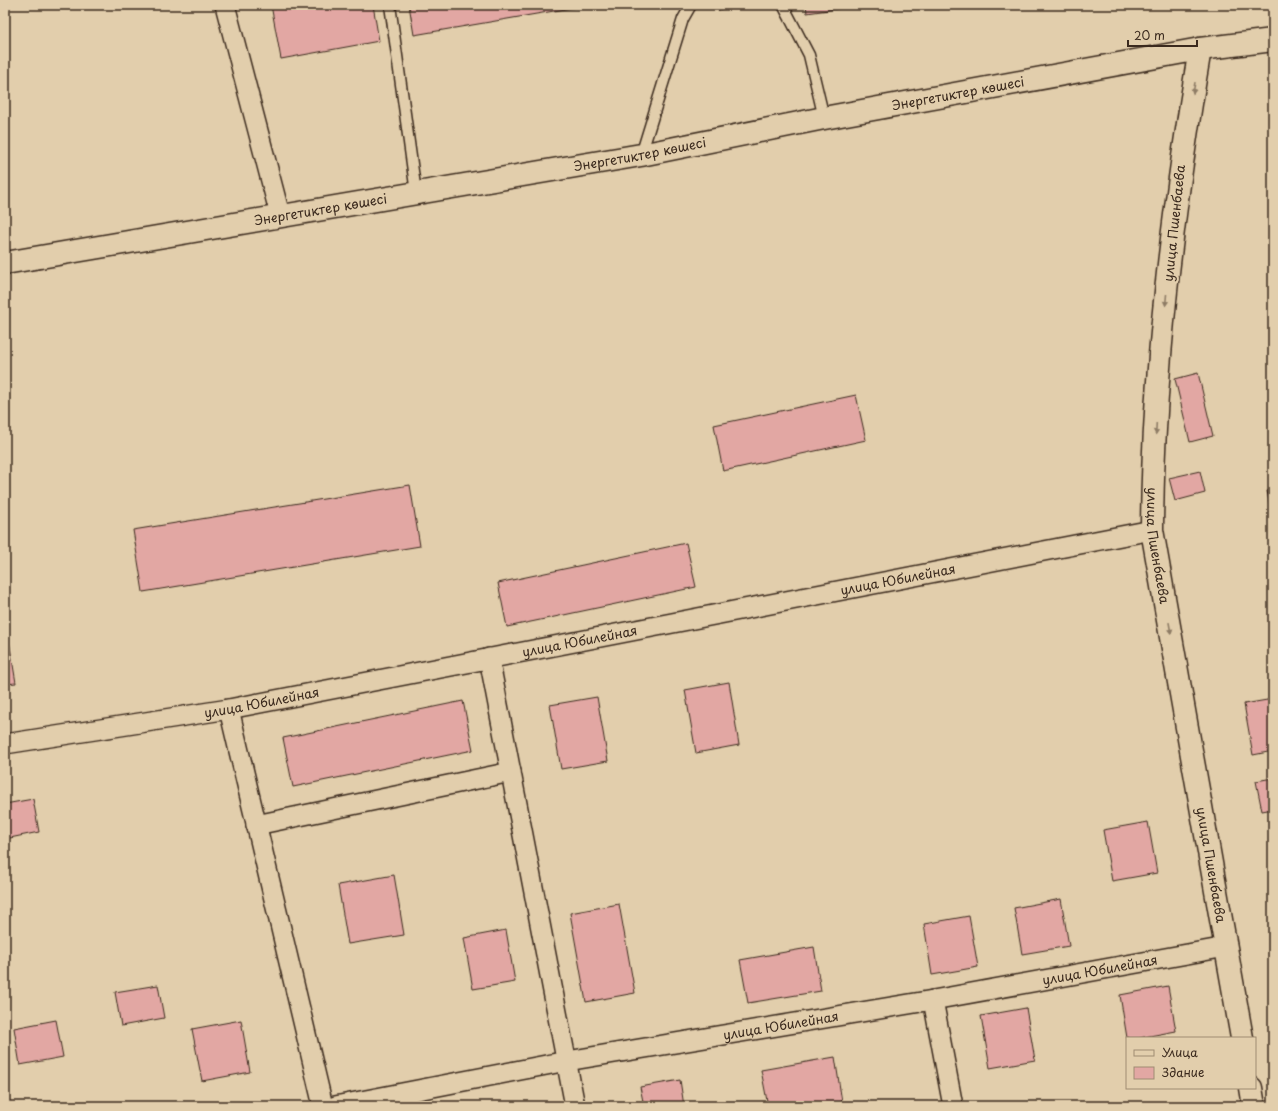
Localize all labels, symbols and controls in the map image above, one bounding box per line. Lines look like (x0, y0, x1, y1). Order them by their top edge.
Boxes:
scale bar (1128, 22, 1197, 48)
text: 20 m (1134, 26, 1165, 44)
street label: Энергетиктер көшесі (890, 71, 1026, 114)
one-way arrow (1191, 81, 1197, 94)
street label: Энергетиктер көшесі (572, 132, 708, 175)
street label: улица Пшенбаева (1158, 163, 1189, 282)
street label: Энергетиктер көшесі (252, 188, 388, 230)
one-way arrow (1163, 294, 1169, 306)
one-way arrow (1152, 423, 1159, 435)
street label: улица Пшенбаева (1143, 487, 1175, 606)
street label: улица Юбилейная (839, 558, 957, 599)
street label: улица Юбилейная (520, 620, 639, 661)
one-way arrow (1167, 622, 1173, 634)
street label: улица Юбилейная (203, 682, 321, 722)
street label: улица Пшенбаева (1192, 805, 1232, 925)
street label: улица Юбилейная (1041, 950, 1159, 989)
street label: улица Юбилейная (721, 1006, 840, 1044)
legend (1126, 1037, 1256, 1089)
text: Улица (1162, 1043, 1198, 1061)
text: Здание (1162, 1063, 1204, 1081)

